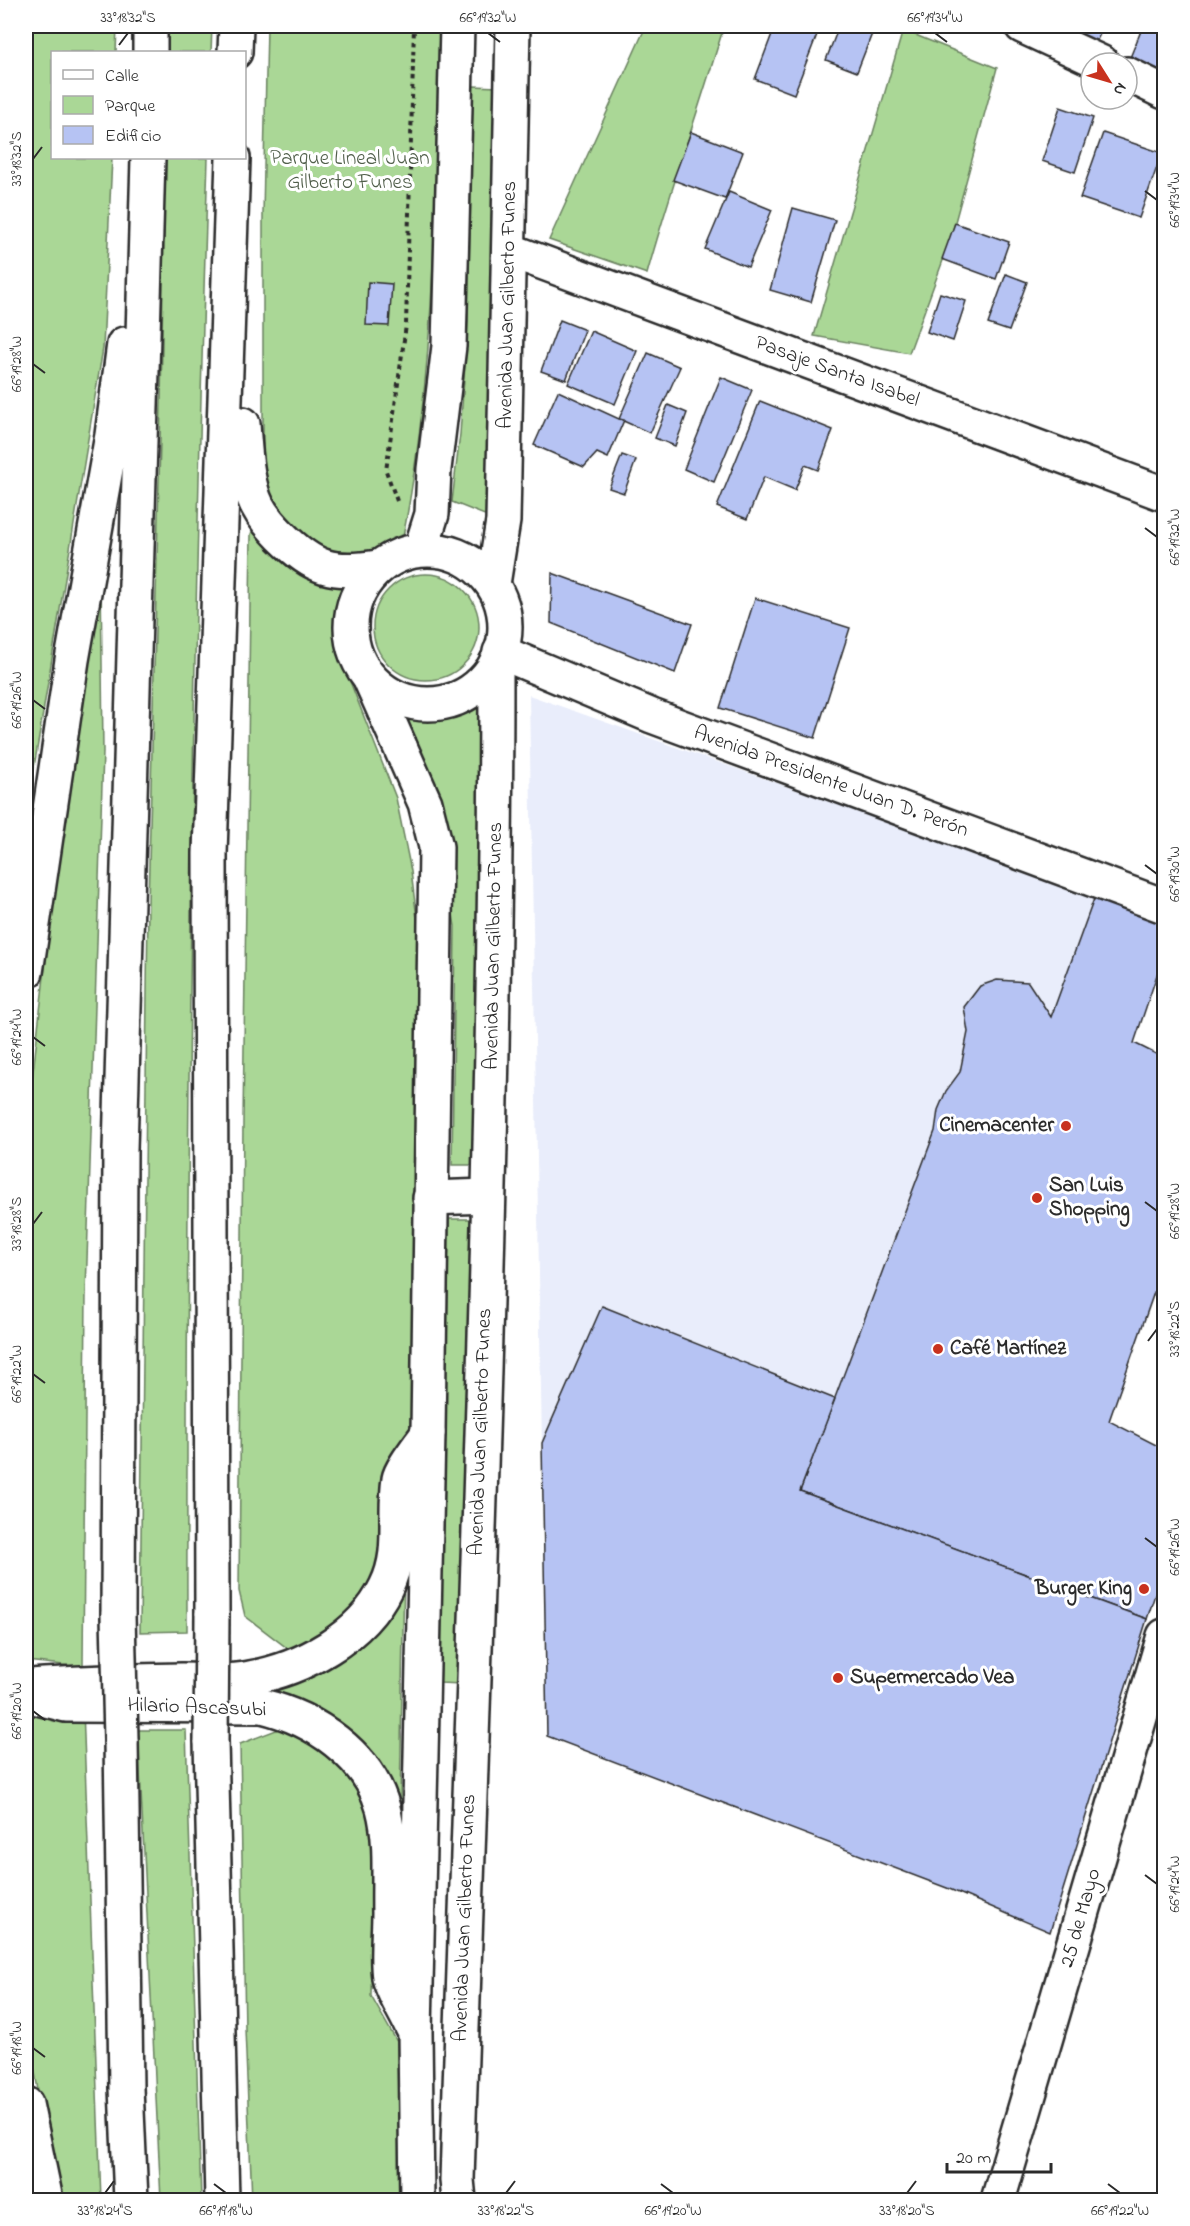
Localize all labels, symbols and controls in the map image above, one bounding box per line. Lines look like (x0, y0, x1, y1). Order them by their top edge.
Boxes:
text: 33°18'32"S (100, 7, 156, 29)
text: 66°19'32"W (460, 7, 516, 29)
text: 66°19'34"W (907, 7, 963, 29)
legend (51, 51, 246, 159)
north arrow (1079, 51, 1139, 111)
text: Calle (105, 64, 140, 90)
text: N (1106, 77, 1132, 101)
text: Parque (105, 94, 156, 120)
text: Edificio (105, 124, 161, 150)
text: 33°18'32"S (6, 131, 28, 187)
park label: Parque Lineal Juan Gilberto Funes (270, 144, 430, 198)
text: 66°19'34"W (1164, 172, 1186, 228)
street label: Avenida Juan Gilberto Funes (491, 181, 525, 429)
street label: Pasaje Santa Isabel (751, 328, 923, 416)
text: 66°19'28"W (6, 336, 28, 392)
text: 66°19'32"W (1164, 509, 1186, 565)
text: 66°19'26"W (6, 671, 28, 729)
street label: Avenida Presidente Juan D. Perón (689, 718, 973, 846)
street label: Avenida Juan Gilberto Funes (477, 822, 511, 1070)
text: 66°19'30"W (1164, 846, 1186, 902)
text: 66°19'24"W (6, 1009, 28, 1065)
place label: Cinemacenter (939, 1111, 1054, 1141)
marker: Cinemacenter (1059, 1119, 1073, 1133)
place label: San Luis Shopping (1049, 1171, 1130, 1227)
text: 66°19'28"W (1164, 1183, 1186, 1239)
marker: San Luis Shopping (1030, 1191, 1044, 1205)
text: 33°18'28"S (6, 1196, 28, 1251)
text: 33°18'22"S (1164, 1300, 1186, 1357)
street label: Avenida Juan Gilberto Funes (462, 1308, 500, 1556)
place label: Café Martínez (950, 1334, 1067, 1364)
marker: Café Martínez (931, 1342, 945, 1356)
text: 66°19'22"W (6, 1345, 28, 1403)
text: 66°19'26"W (1164, 1518, 1186, 1576)
place label: Burger King (1034, 1574, 1132, 1606)
marker: Burger King (1137, 1582, 1151, 1596)
place label: Supermercado Vea (850, 1663, 1014, 1693)
marker: Supermercado Vea (831, 1671, 845, 1685)
text: 66°19'20"W (6, 1682, 28, 1740)
street label: Hilario Ascasubi (127, 1691, 267, 1725)
street label: Avenida Juan Gilberto Funes (446, 1794, 484, 2042)
text: 66°19'24"W (1164, 1856, 1186, 1912)
street label: 25 de Mayo (1053, 1865, 1111, 1971)
text: 66°19'18"W (6, 2021, 28, 2075)
scale bar (947, 2136, 1050, 2174)
text: 20 m (956, 2146, 991, 2172)
text: 33°18'24"S (77, 2200, 133, 2222)
text: 66°19'18"W (199, 2200, 253, 2222)
text: 33°18'22"S (478, 2200, 535, 2222)
text: 66°19'20"W (644, 2200, 702, 2222)
text: 33°18'20"S (879, 2200, 935, 2222)
text: 66°19'22"W (1091, 2200, 1149, 2222)

